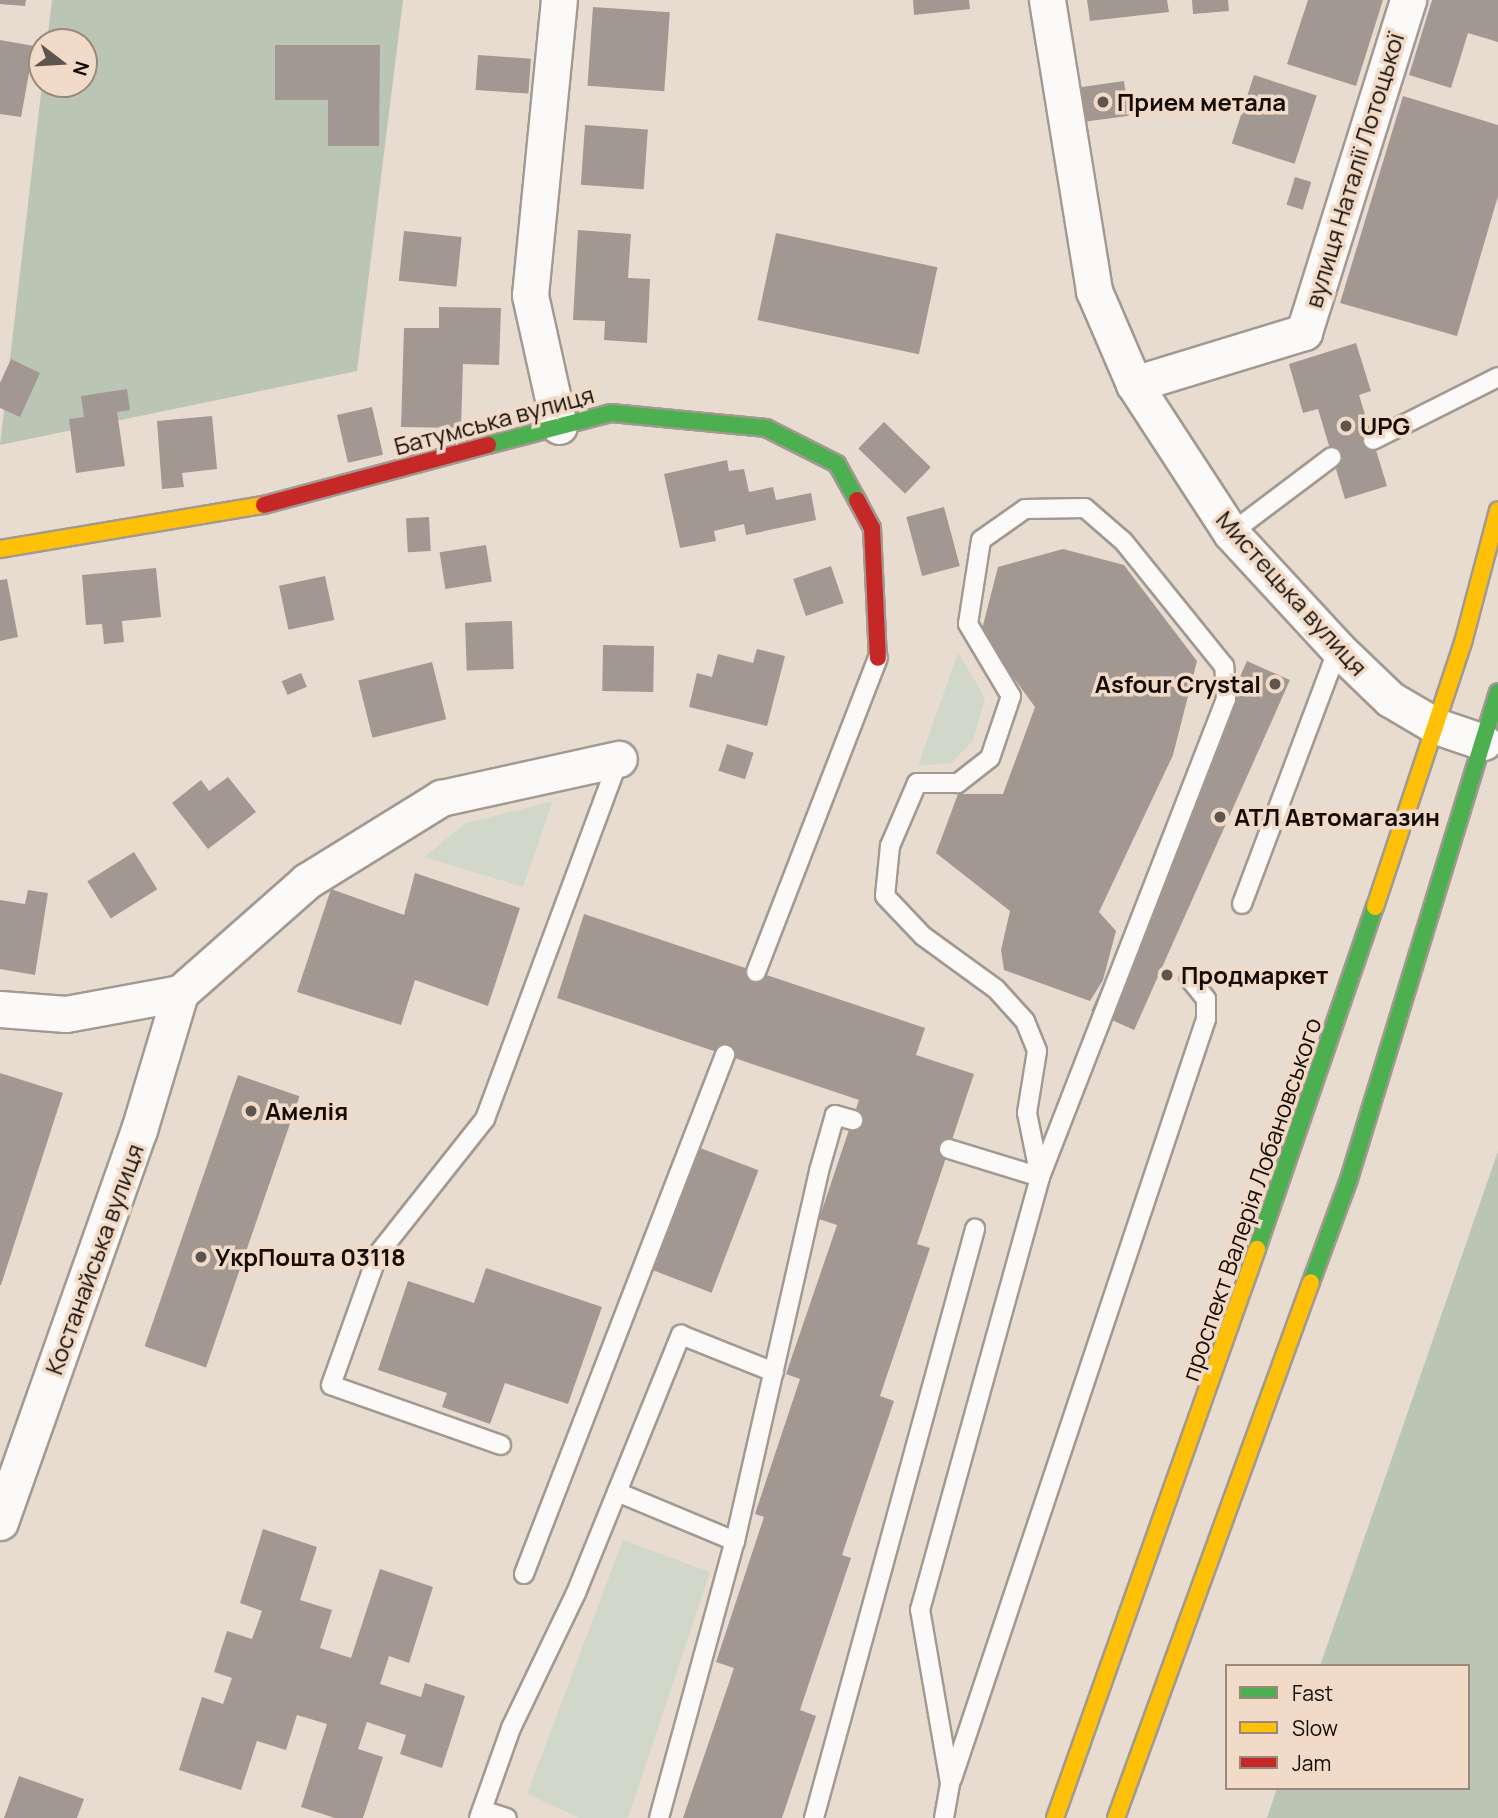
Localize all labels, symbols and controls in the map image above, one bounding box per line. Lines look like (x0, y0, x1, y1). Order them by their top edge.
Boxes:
north arrow (28, 28, 98, 98)
street label: вулиця Наталії Лотоцької (1298, 29, 1410, 311)
text: N (67, 58, 96, 79)
place label: Прием метала (1117, 88, 1286, 116)
marker: Прием метала (1095, 94, 1111, 110)
street label: Батумська вулиця (391, 379, 597, 461)
place label: UPG (1360, 412, 1410, 440)
marker: UPG (1338, 418, 1354, 434)
street label: Мистецька вулиця (1211, 505, 1373, 681)
place label: Asfour Crystal (1095, 670, 1261, 698)
marker: Asfour Crystal (1267, 676, 1283, 692)
place label: АТЛ Автомагазин (1234, 803, 1440, 831)
marker: АТЛ Автомагазин (1212, 809, 1228, 825)
place label: Продмаркет (1181, 961, 1328, 989)
marker: Продмаркет (1159, 967, 1175, 983)
street label: проспект Валерія Лобановського (1175, 1014, 1327, 1384)
place label: Амелія (265, 1097, 348, 1125)
marker: Амелія (243, 1103, 259, 1119)
street label: Костанайська вулиця (39, 1140, 149, 1378)
place label: УкрПошта 03118 (215, 1243, 406, 1271)
marker: УкрПошта 03118 (193, 1249, 209, 1265)
legend (1225, 1664, 1470, 1790)
text: Fast (1292, 1679, 1333, 1707)
text: Slow (1292, 1714, 1338, 1742)
text: Jam (1292, 1749, 1331, 1777)

